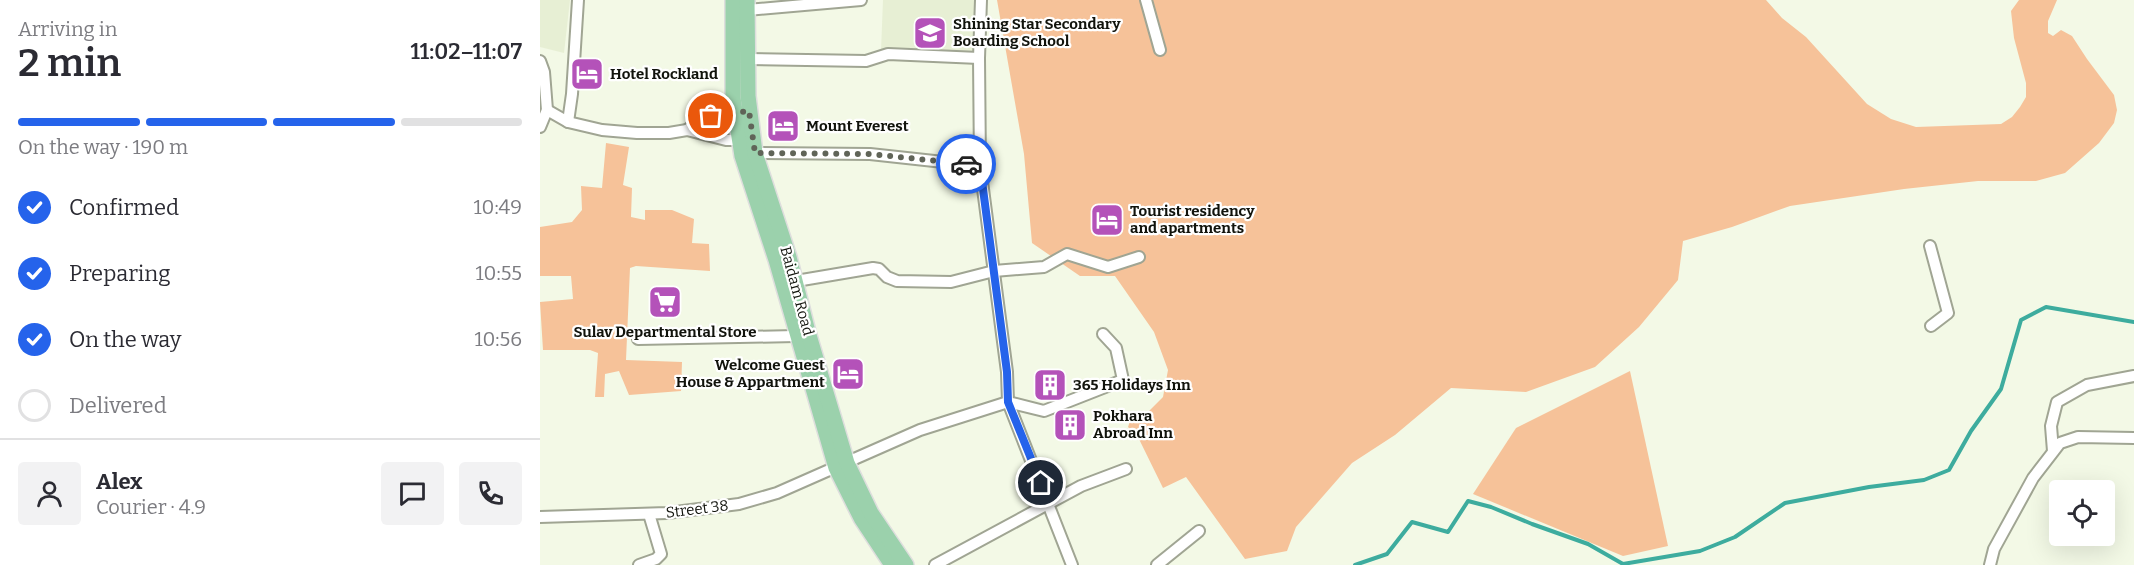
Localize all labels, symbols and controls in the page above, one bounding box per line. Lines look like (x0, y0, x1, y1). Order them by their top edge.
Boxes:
school or university icon: Shining Star Secondary Boarding School (912, 15, 948, 51)
place label: Shining Star Secondary Boarding School (953, 15, 1121, 50)
text: Arriving in (18, 17, 117, 41)
text: 11:02–11:07 (411, 38, 522, 65)
text: 2 min (18, 40, 121, 86)
hotel icon: Hotel Rockland (569, 56, 605, 92)
place label: Hotel Rockland (610, 65, 718, 83)
pin (685, 90, 736, 141)
icon: bag (694, 99, 727, 132)
hotel icon: Mount Everest (765, 108, 801, 144)
place label: Mount Everest (806, 117, 909, 135)
courier (936, 134, 996, 194)
text: On the way · 190 m (18, 135, 188, 159)
icon: car (950, 148, 983, 181)
icon: check (18, 191, 51, 224)
text: Confirmed (69, 194, 179, 221)
text: 10:49 (473, 195, 522, 219)
hotel icon: Tourist residency and apartments (1089, 202, 1125, 238)
place label: Tourist residency and apartments (1130, 202, 1255, 237)
street label: Baidam Road (776, 244, 818, 338)
icon: check (18, 257, 51, 290)
text: Preparing (69, 260, 171, 287)
text: 10:55 (475, 261, 522, 285)
supermarket icon: Sulav Departmental Store (647, 284, 683, 320)
icon: check (18, 323, 51, 356)
place label: Sulav Departmental Store (573, 323, 757, 341)
text: On the way (69, 326, 181, 353)
text: 10:56 (474, 327, 522, 351)
place label: Welcome Guest House & Appartment (676, 356, 825, 391)
hotel icon: Welcome Guest House & Appartment (830, 356, 866, 392)
building icon: 365 Holidays Inn (1032, 367, 1068, 403)
place label: 365 Holidays Inn (1073, 376, 1191, 394)
text: Delivered (69, 392, 167, 419)
building icon: Pokhara Abroad Inn (1052, 407, 1088, 443)
place label: Pokhara Abroad Inn (1093, 407, 1173, 442)
pin (1015, 457, 1066, 508)
button: person (18, 462, 81, 525)
button: chat (381, 462, 444, 525)
button: phone (459, 462, 522, 525)
icon: home (1024, 466, 1057, 499)
text: Alex (96, 468, 142, 495)
map controls (2049, 480, 2115, 546)
button: locate (2049, 480, 2115, 546)
text: Courier · 4.9 (96, 495, 206, 519)
street label: Street 38 (665, 496, 729, 522)

